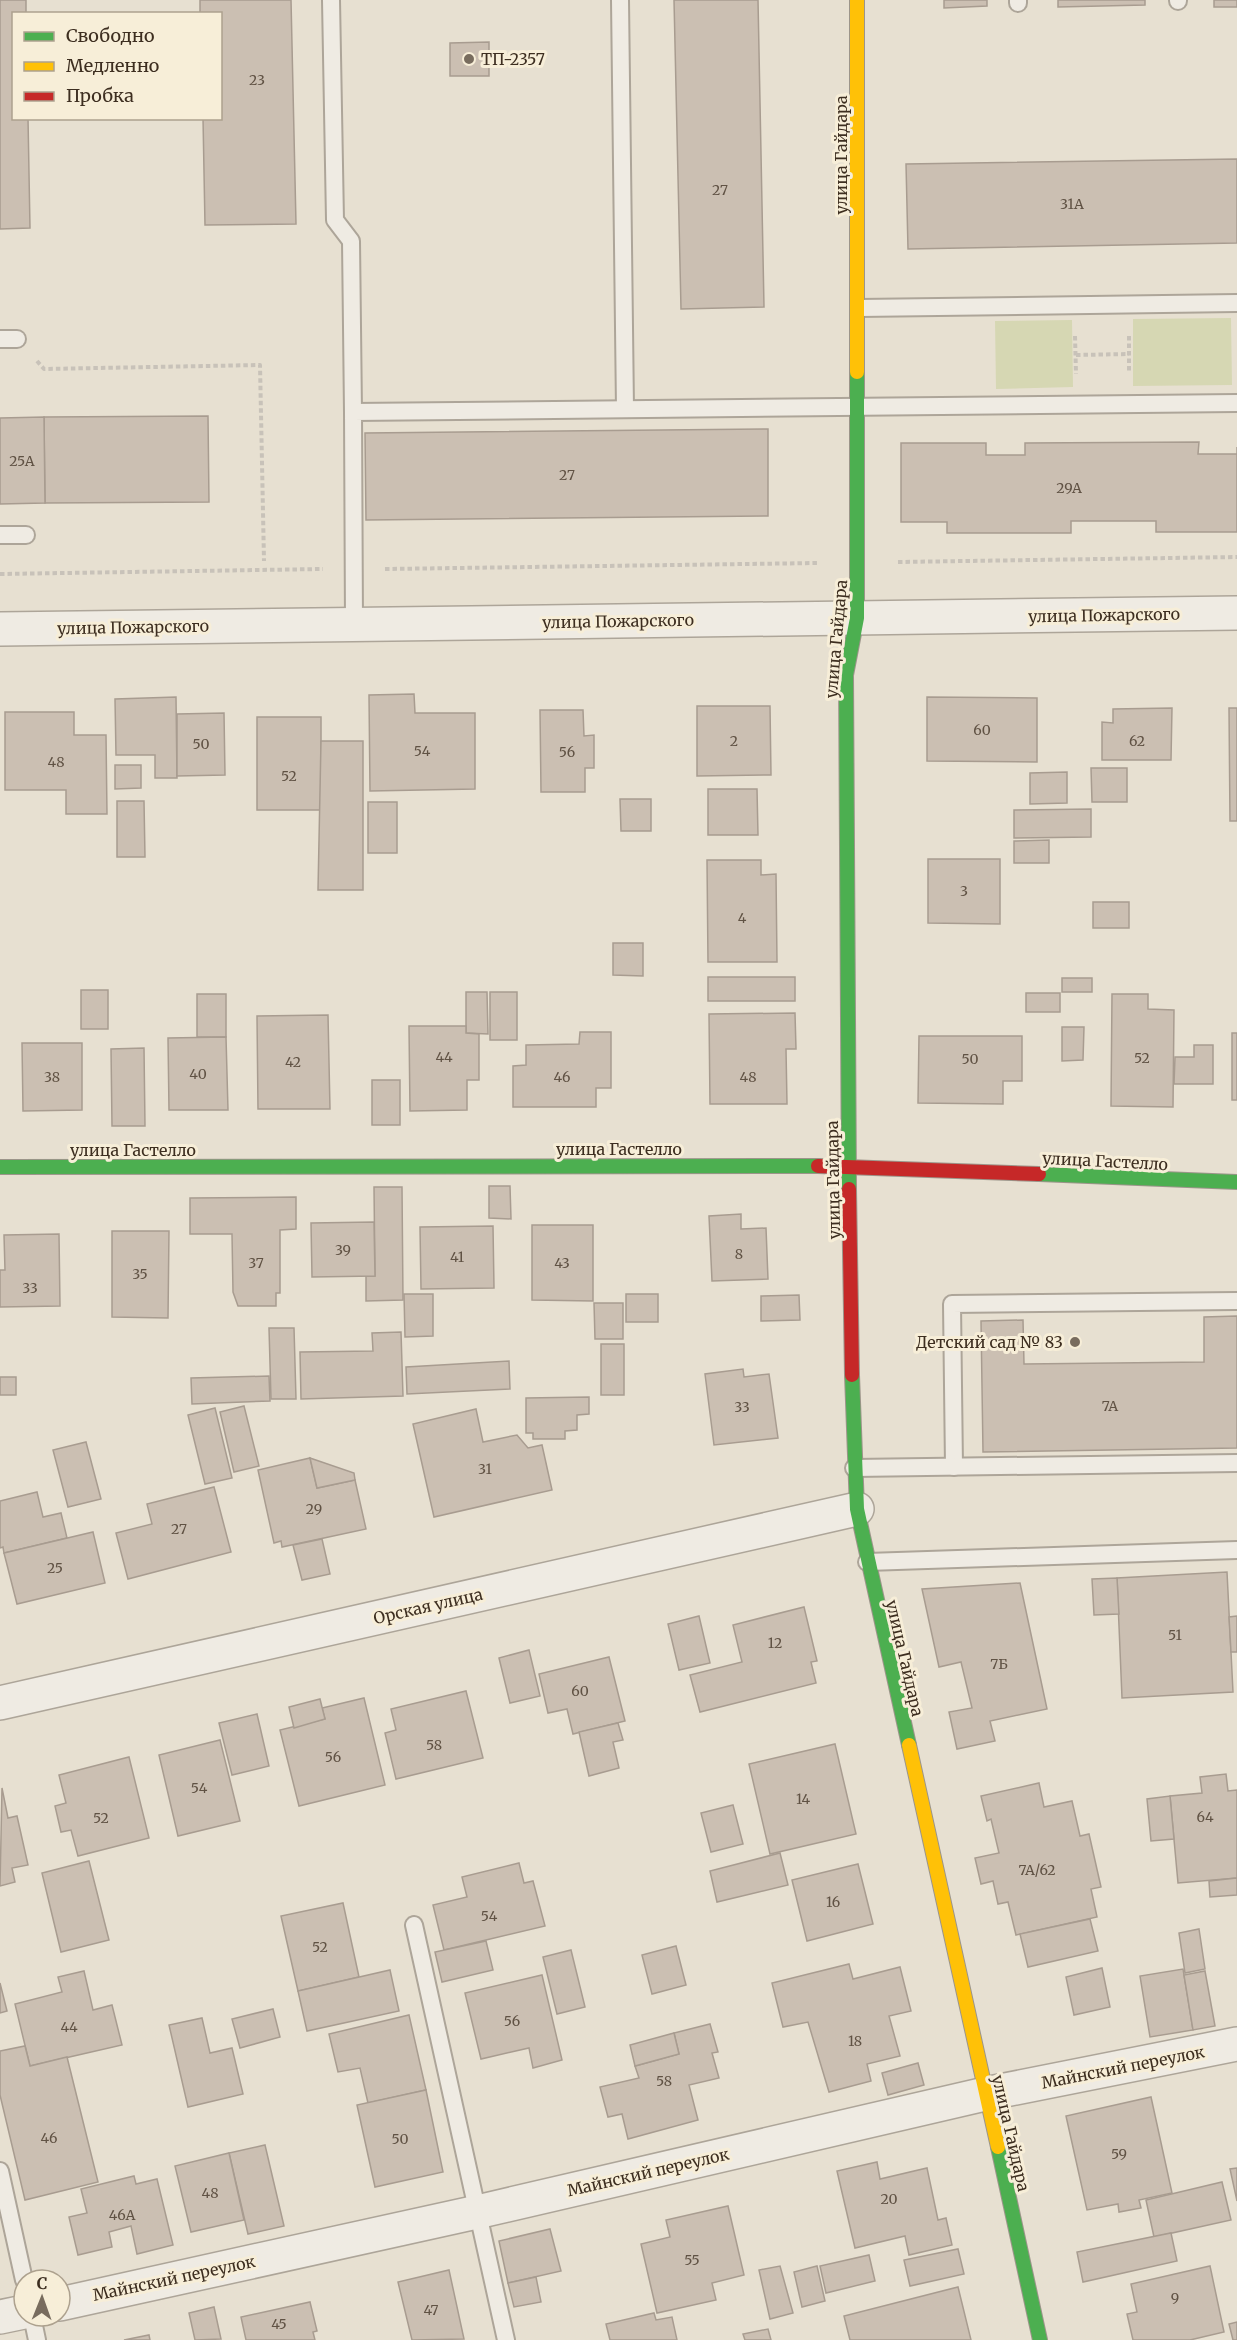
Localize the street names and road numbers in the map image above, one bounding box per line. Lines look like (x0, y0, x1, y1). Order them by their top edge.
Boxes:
street label: улица Гайдара (831, 95, 851, 214)
street label: улица Гайдара (821, 578, 851, 699)
street label: улица Пожарского (1028, 604, 1180, 626)
street label: улица Пожарского (542, 610, 694, 632)
street label: улица Пожарского (57, 616, 209, 638)
street label: улица Гайдара (822, 1120, 844, 1240)
street label: улица Гастелло (556, 1139, 682, 1159)
street label: улица Гастелло (70, 1140, 196, 1160)
street label: улица Гастелло (1042, 1148, 1168, 1174)
street label: Орская улица (372, 1584, 485, 1628)
street label: улица Гайдара (882, 1598, 928, 1719)
street label: Майнский переулок (1040, 2041, 1206, 2093)
street label: улица Гайдара (988, 2073, 1034, 2194)
street label: Майнский переулок (565, 2144, 731, 2200)
street label: Майнский переулок (91, 2251, 257, 2305)

